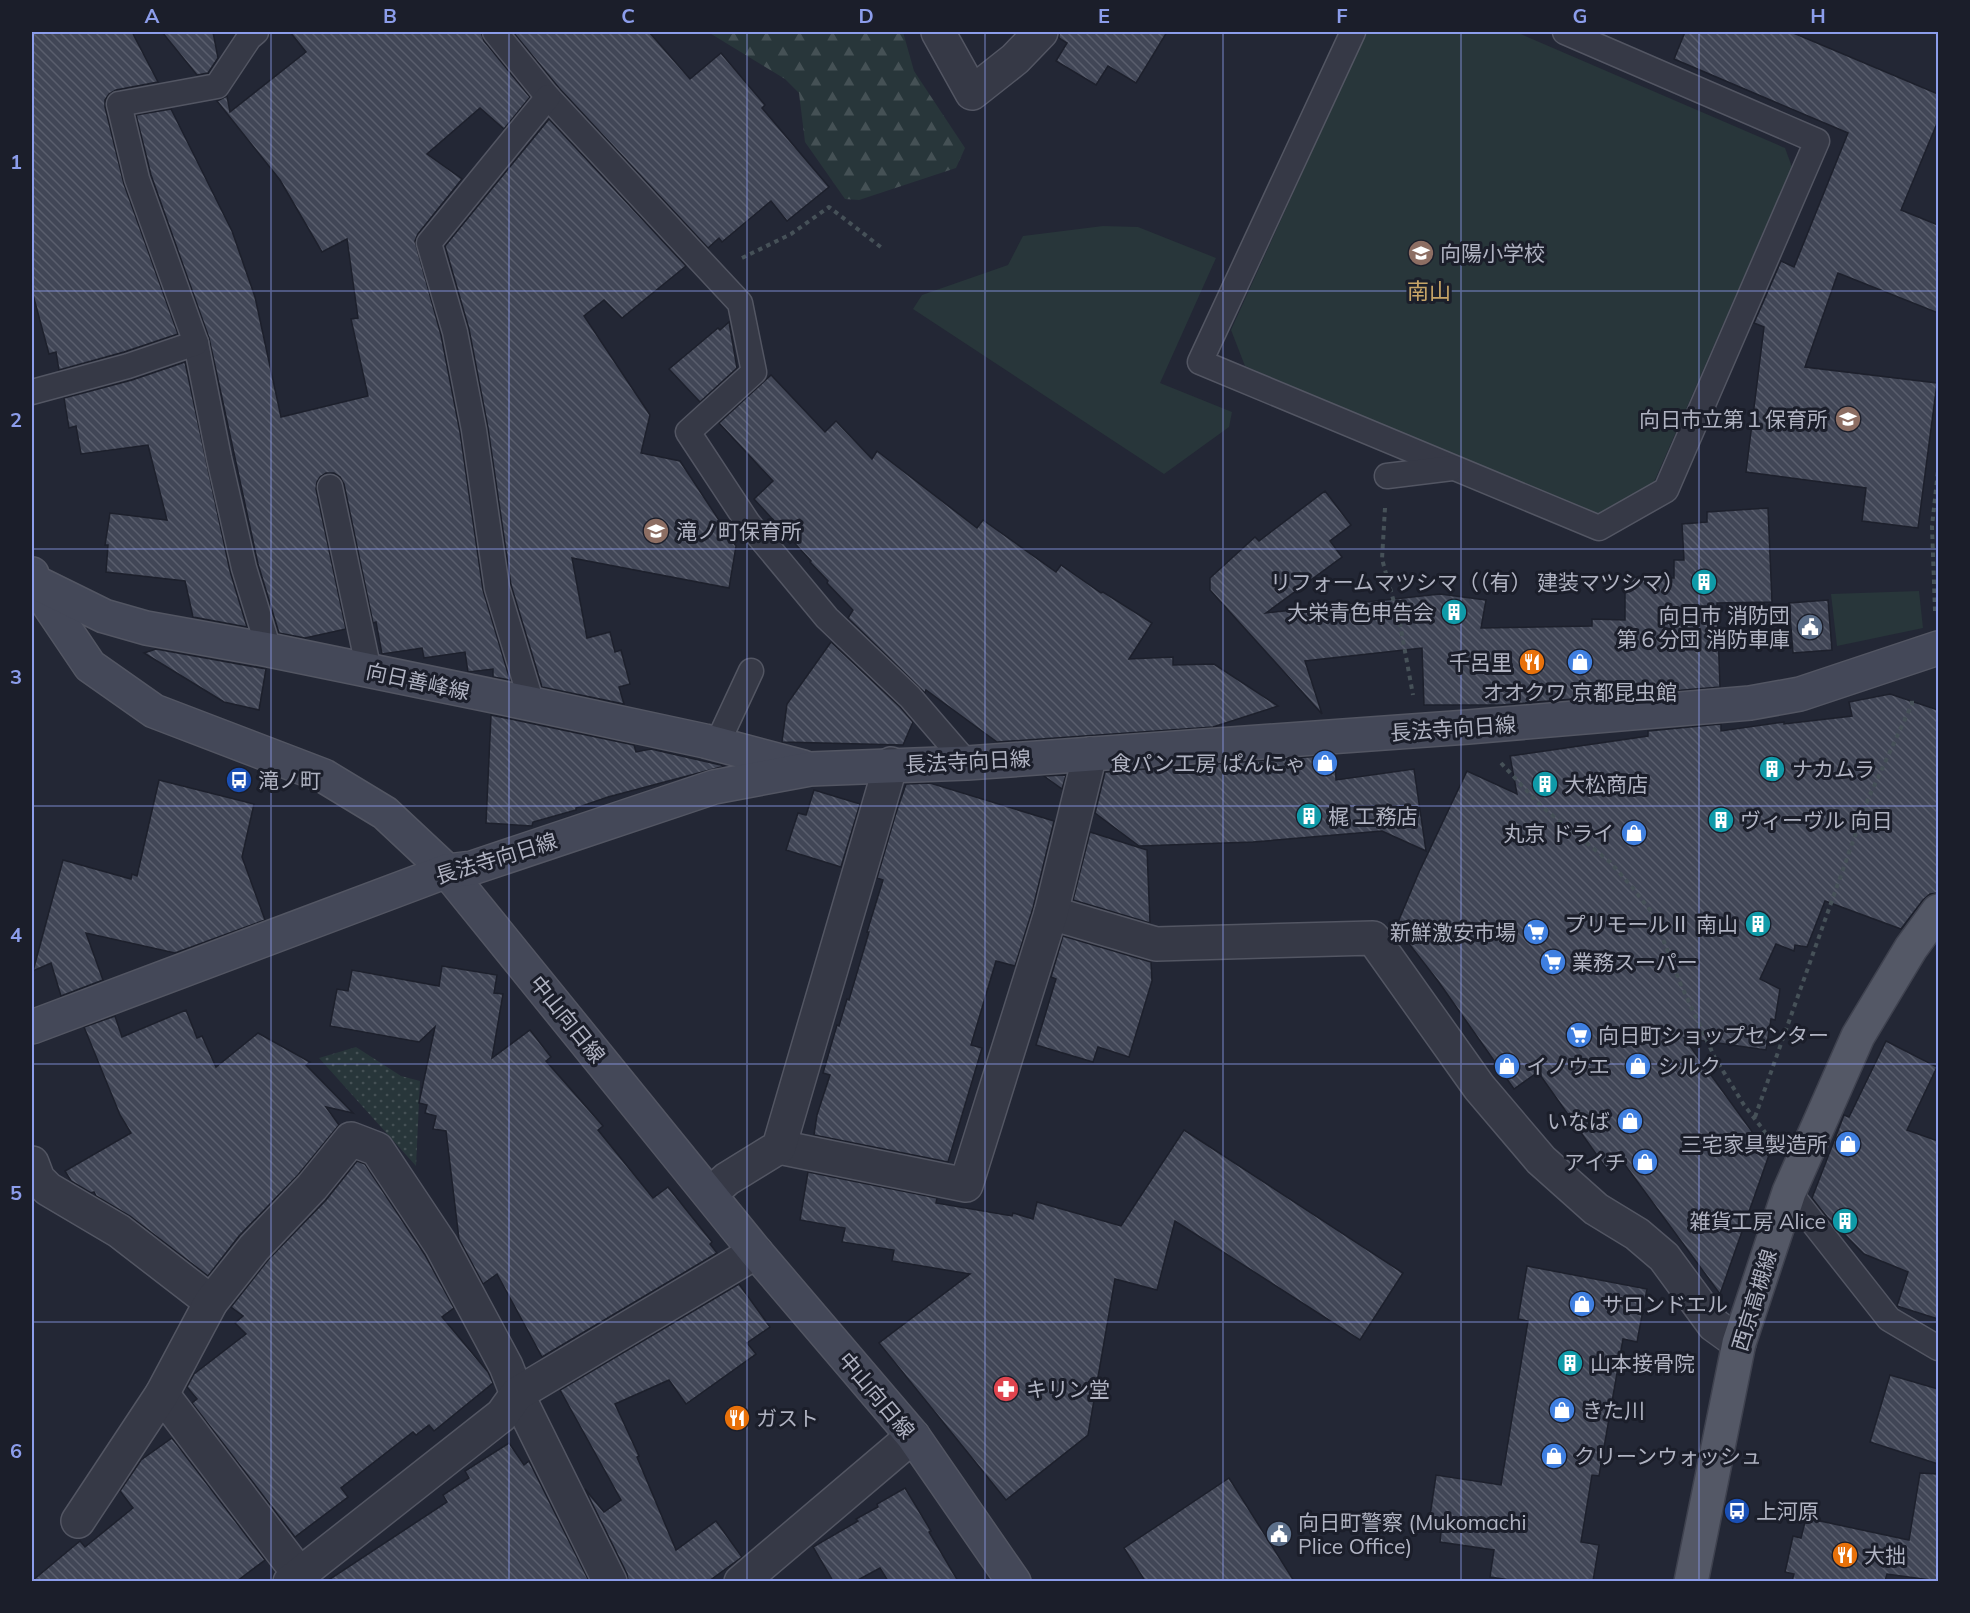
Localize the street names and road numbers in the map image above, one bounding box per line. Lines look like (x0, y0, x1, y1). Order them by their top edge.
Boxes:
street label: 向日善峰線 (364, 657, 472, 705)
street label: 長法寺向日線 (1389, 711, 1517, 745)
street label: 長法寺向日線 (904, 745, 1032, 777)
street label: 長法寺向日線 (432, 827, 560, 889)
street label: 中山向日線 (525, 970, 611, 1068)
street label: 西京高槻線 (1726, 1246, 1782, 1354)
street label: 中山向日線 (833, 1346, 921, 1444)

